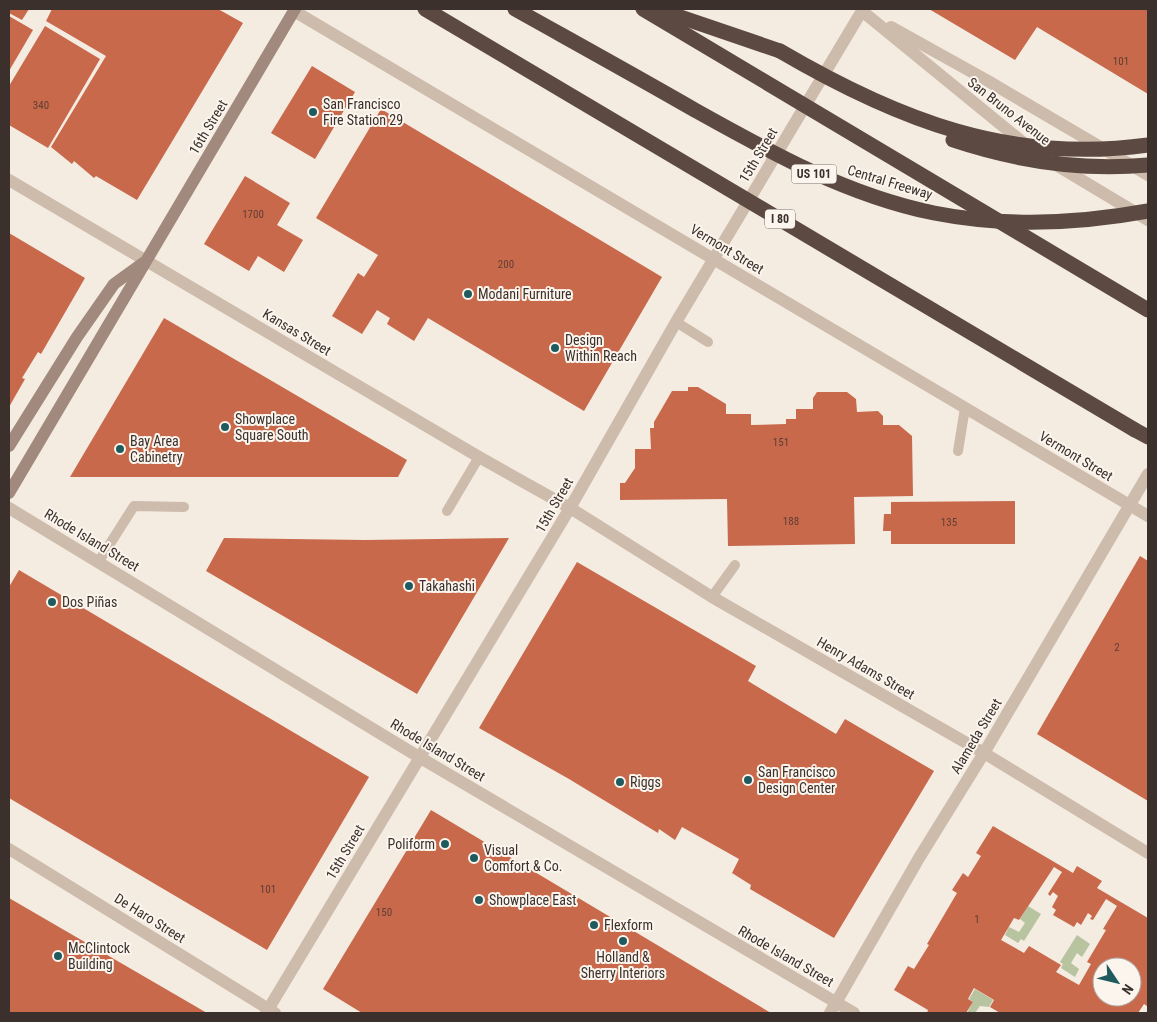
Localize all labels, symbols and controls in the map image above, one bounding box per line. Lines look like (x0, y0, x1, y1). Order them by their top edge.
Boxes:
house number: 101 (1113, 55, 1129, 68)
street label: San Bruno Avenue (965, 74, 1054, 148)
place label: San Francisco Fire Station 29 (323, 96, 403, 128)
street label: 16th Street (185, 97, 231, 157)
house number: 340 (33, 99, 49, 112)
marker: San Francisco Fire Station 29 (307, 106, 319, 118)
street label: 15th Street (735, 125, 781, 185)
street label: Central Freeway (846, 161, 935, 203)
road number: US 101 (792, 164, 836, 183)
house number: 1700 (242, 208, 264, 221)
road number: I 80 (765, 210, 795, 228)
street label: Vermont Street (687, 221, 767, 277)
house number: 200 (498, 258, 514, 271)
place label: Modani Furniture (478, 286, 572, 302)
marker: Modani Furniture (462, 288, 474, 300)
street label: Kansas Street (260, 305, 334, 359)
place label: Design Within Reach (565, 332, 637, 364)
marker: Design Within Reach (549, 342, 561, 354)
place label: Showplace Square South (235, 411, 309, 443)
marker: Showplace Square South (219, 421, 231, 433)
street label: Vermont Street (1036, 428, 1116, 484)
place label: Bay Area Cabinetry (130, 433, 183, 465)
house number: 151 (773, 436, 789, 449)
marker: Bay Area Cabinetry (114, 443, 126, 455)
street label: 15th Street (532, 475, 576, 535)
street label: Rhode Island Street (42, 505, 142, 575)
house number: 188 (783, 515, 799, 528)
house number: 135 (941, 516, 957, 529)
place label: Takahashi (419, 578, 475, 594)
marker: Takahashi (403, 580, 415, 592)
place label: Dos Piñas (62, 594, 117, 610)
marker: Dos Piñas (46, 596, 58, 608)
street label: Henry Adams Street (814, 634, 918, 702)
house number: 2 (1114, 641, 1120, 654)
street label: Alameda Street (947, 696, 1005, 776)
street label: Rhode Island Street (388, 715, 488, 785)
place label: San Francisco Design Center (758, 764, 836, 796)
place label: Riggs (630, 774, 661, 790)
marker: San Francisco Design Center (742, 774, 754, 786)
marker: Riggs (614, 776, 626, 788)
street label: 15th Street (322, 822, 368, 882)
place label: Poliform (388, 836, 435, 852)
marker: Poliform (439, 838, 451, 850)
place label: Visual Comfort & Co. (484, 842, 562, 874)
marker: Visual Comfort & Co. (468, 852, 480, 864)
house number: 101 (260, 883, 276, 896)
street label: De Haro Street (112, 890, 188, 946)
place label: Showplace East (489, 892, 576, 908)
marker: Showplace East (473, 894, 485, 906)
house number: 150 (376, 906, 392, 919)
house number: 1 (974, 913, 980, 926)
place label: Flexform (604, 917, 653, 933)
marker: Flexform (588, 919, 600, 931)
street label: Rhode Island Street (735, 922, 837, 990)
marker: Holland & Sherry Interiors (617, 935, 629, 947)
place label: McClintock Building (68, 940, 131, 972)
place label: Holland & Sherry Interiors (581, 949, 665, 981)
marker: McClintock Building (52, 950, 64, 962)
north arrow (1092, 957, 1142, 1007)
text: N (1119, 981, 1137, 998)

